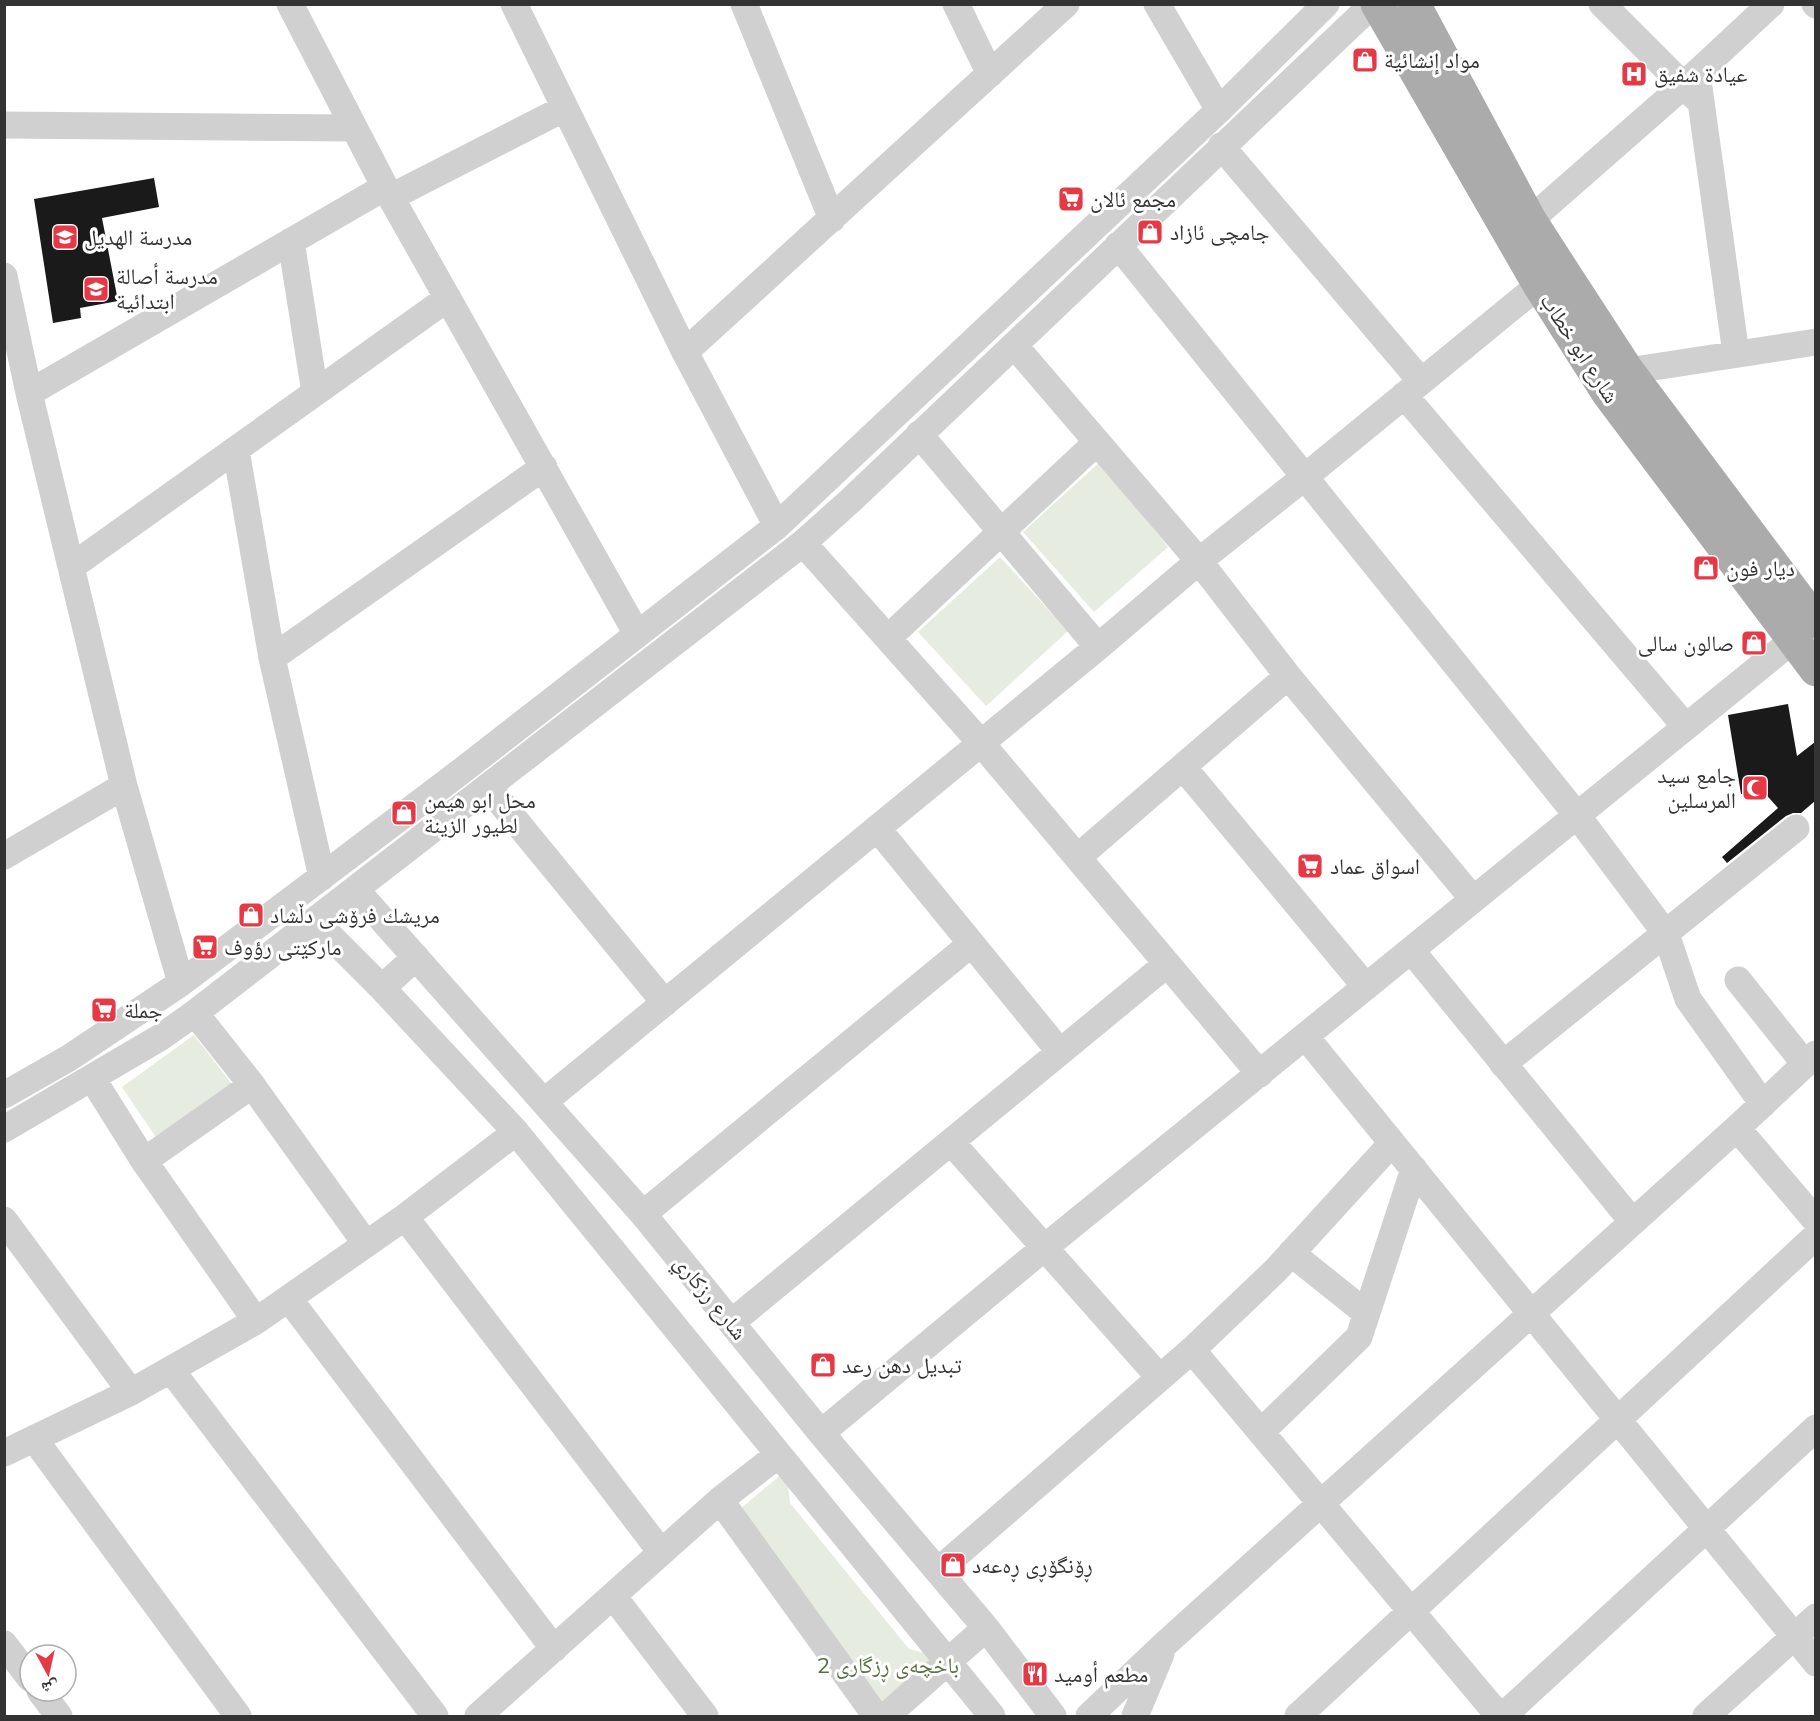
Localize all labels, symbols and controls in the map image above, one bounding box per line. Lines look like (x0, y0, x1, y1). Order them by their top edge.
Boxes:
shop icon: مواد إنشائية (1350, 45, 1380, 75)
place label: مواد إنشائية (1384, 46, 1480, 75)
hospital icon: عيادة شفيق (1619, 59, 1649, 89)
place label: عيادة شفيق (1654, 60, 1747, 88)
supermarket icon: مجمع ئالان (1056, 184, 1086, 214)
place label: مجمع ئالان (1090, 185, 1176, 213)
shop icon: جامچی ئازاد (1135, 217, 1165, 247)
place label: جامچی ئازاد (1170, 218, 1270, 246)
school or university icon: مدرسة الهديل (50, 222, 80, 252)
place label: مدرسة الهديل (84, 223, 192, 251)
place label: مدرسة أصالة ابتدائية (116, 262, 218, 315)
school or university icon: مدرسة أصالة ابتدائية (81, 274, 111, 304)
street label: شارع ابو خطاب (1534, 288, 1626, 408)
shop icon: ديار فون (1691, 553, 1721, 583)
place label: ديار فون (1726, 554, 1795, 582)
shop icon: صالون سالى (1739, 628, 1769, 658)
place label: صالون سالى (1638, 629, 1734, 657)
place label: جامع سيد المرسلين (1657, 761, 1736, 814)
mosque icon: جامع سيد المرسلين (1740, 773, 1770, 803)
place label: محل ابو هيمن لطيور الزينة (424, 786, 536, 839)
shop icon: محل ابو هيمن لطيور الزينة (389, 798, 419, 828)
supermarket icon: اسواق عماد (1295, 851, 1325, 881)
place label: اسواق عماد (1330, 852, 1420, 880)
shop icon: مريشك فرۆشى دڵشاد (236, 900, 266, 930)
place label: مريشك فرۆشى دڵشاد (270, 901, 440, 929)
supermarket icon: ماركێتى رؤوف (190, 932, 220, 962)
place label: ماركێتى رؤوف (224, 933, 342, 961)
supermarket icon: جملة (89, 995, 119, 1025)
place label: جملة (124, 996, 162, 1024)
street label: شارع رزكاري (665, 1249, 754, 1347)
shop icon: تبديل دهن رعد (808, 1350, 838, 1380)
place label: تبديل دهن رعد (842, 1351, 962, 1379)
shop icon: ڕۆنگۆڕی ڕەعەد (938, 1550, 968, 1580)
place label: ڕۆنگۆڕی ڕەعەد (972, 1551, 1093, 1583)
north arrow (18, 1643, 78, 1703)
park label: باخچەی ڕزگاری 2 (817, 1651, 959, 1683)
restaurant icon: مطعم أوميد (1020, 1659, 1050, 1689)
place label: مطعم أوميد (1054, 1660, 1148, 1689)
text: ش (40, 1677, 60, 1699)

